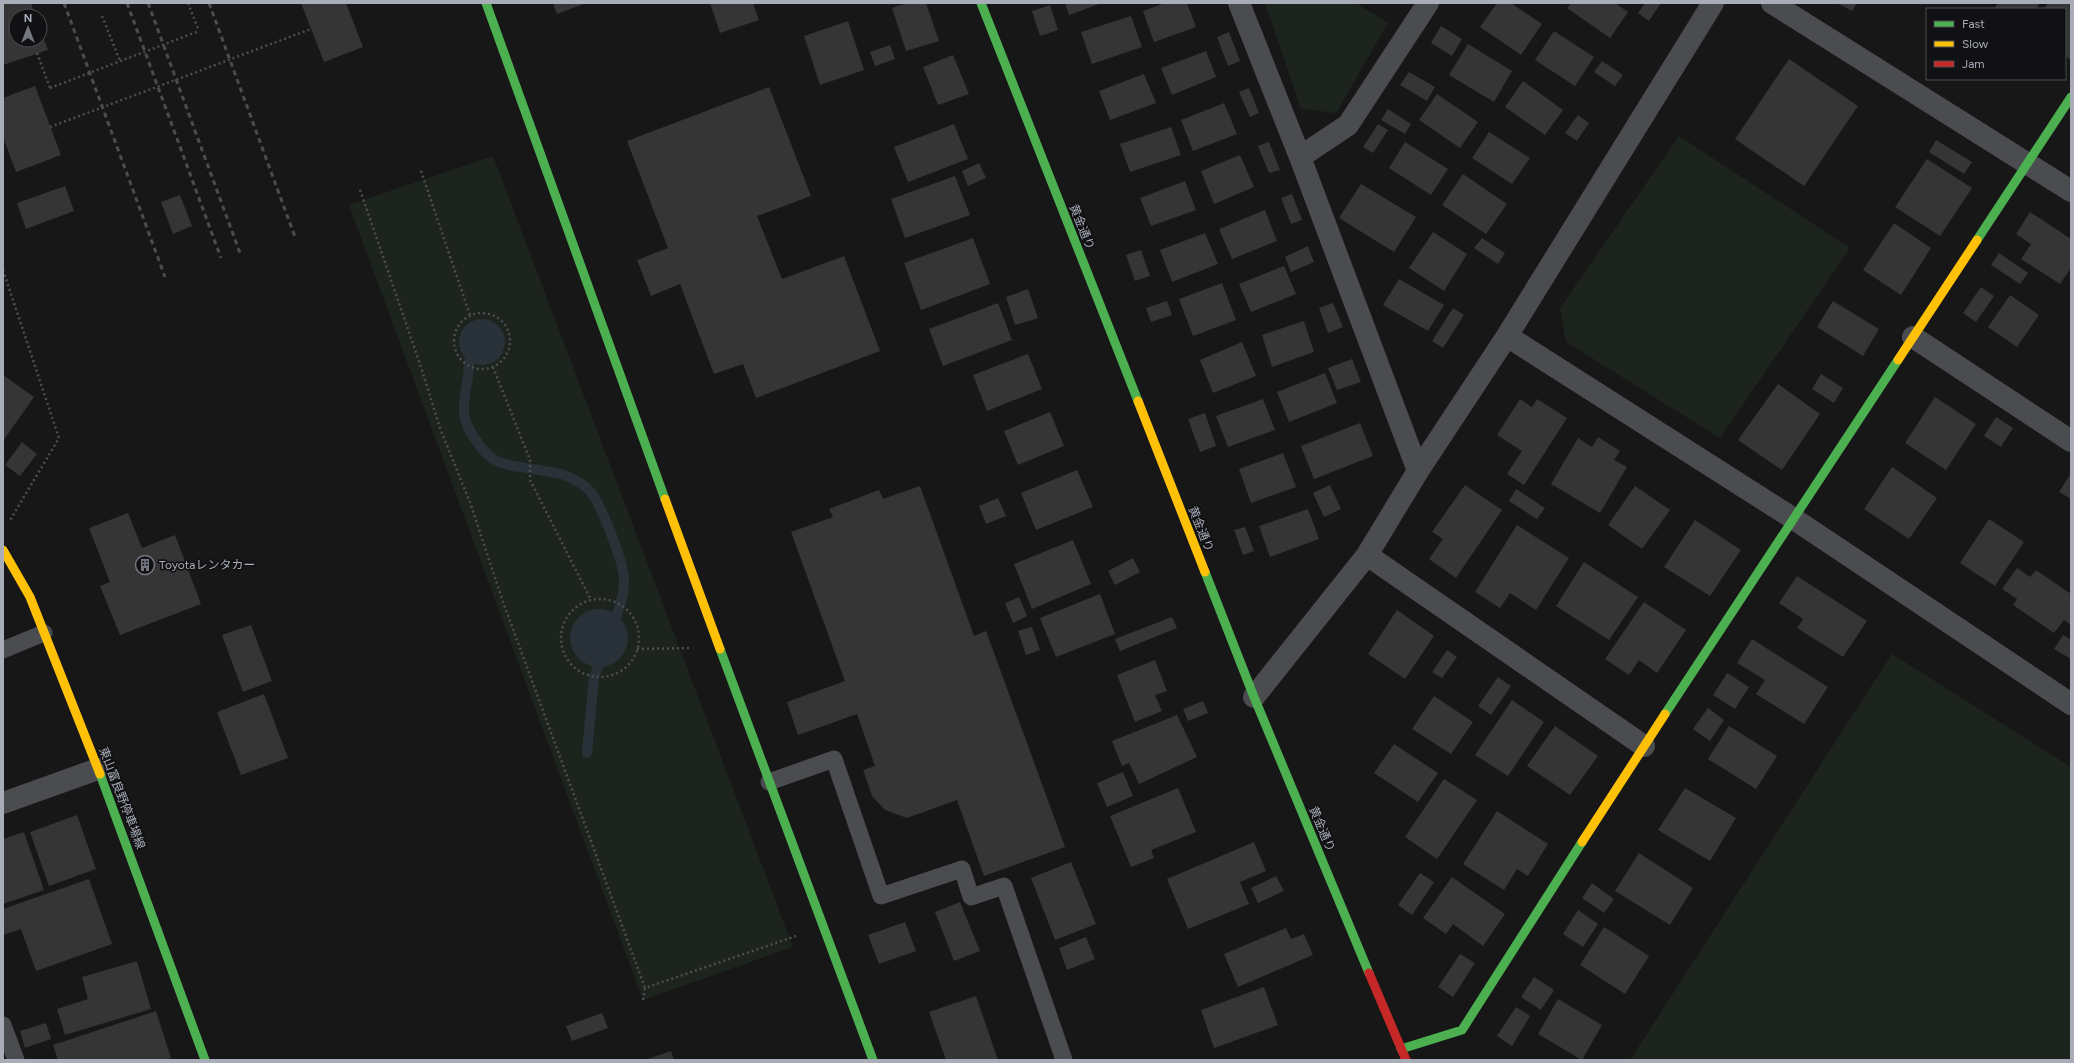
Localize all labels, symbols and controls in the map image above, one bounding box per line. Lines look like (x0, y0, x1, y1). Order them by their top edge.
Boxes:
north arrow (8, 8, 48, 48)
legend (1926, 8, 2066, 80)
text: N (24, 12, 32, 25)
text: Fast (1962, 17, 1985, 31)
text: Slow (1962, 37, 1989, 51)
text: Jam (1962, 57, 1985, 71)
street label: 黄金通り (1067, 202, 1097, 252)
street label: 黄金通り (1186, 504, 1216, 554)
building icon: Toyotaレンタカー (134, 554, 156, 576)
place label: Toyotaレンタカー (159, 558, 255, 572)
street label: 東山富良野停車場線 (96, 745, 148, 851)
street label: 黄金通り (1306, 804, 1338, 854)

